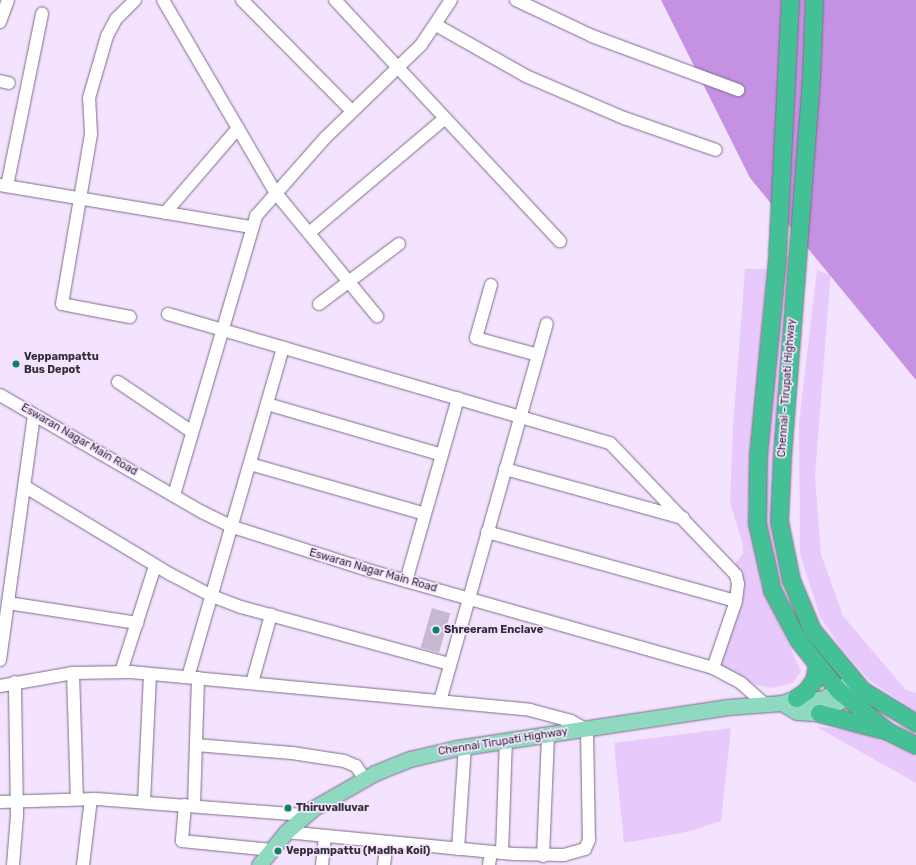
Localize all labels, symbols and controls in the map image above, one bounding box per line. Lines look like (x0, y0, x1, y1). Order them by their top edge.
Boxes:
street label: Chennai - Tirupati Highway (776, 318, 798, 458)
place label: Veppampattu Bus Depot (24, 351, 99, 377)
marker: Veppampattu Bus Depot (11, 359, 21, 369)
street label: Eswaran Nagar Main Road (18, 401, 140, 479)
street label: Eswaran Nagar Main Road (307, 546, 439, 596)
place label: Shreeram Enclave (444, 623, 543, 637)
marker: Shreeram Enclave (431, 625, 441, 635)
street label: Chennai Tirupati Highway (437, 725, 569, 759)
place label: Thiruvalluvar (296, 801, 369, 815)
marker: Thiruvalluvar (283, 803, 293, 813)
place label: Veppampattu (Madha Koil) (286, 844, 430, 858)
marker: Veppampattu (Madha Koil) (273, 846, 283, 856)

